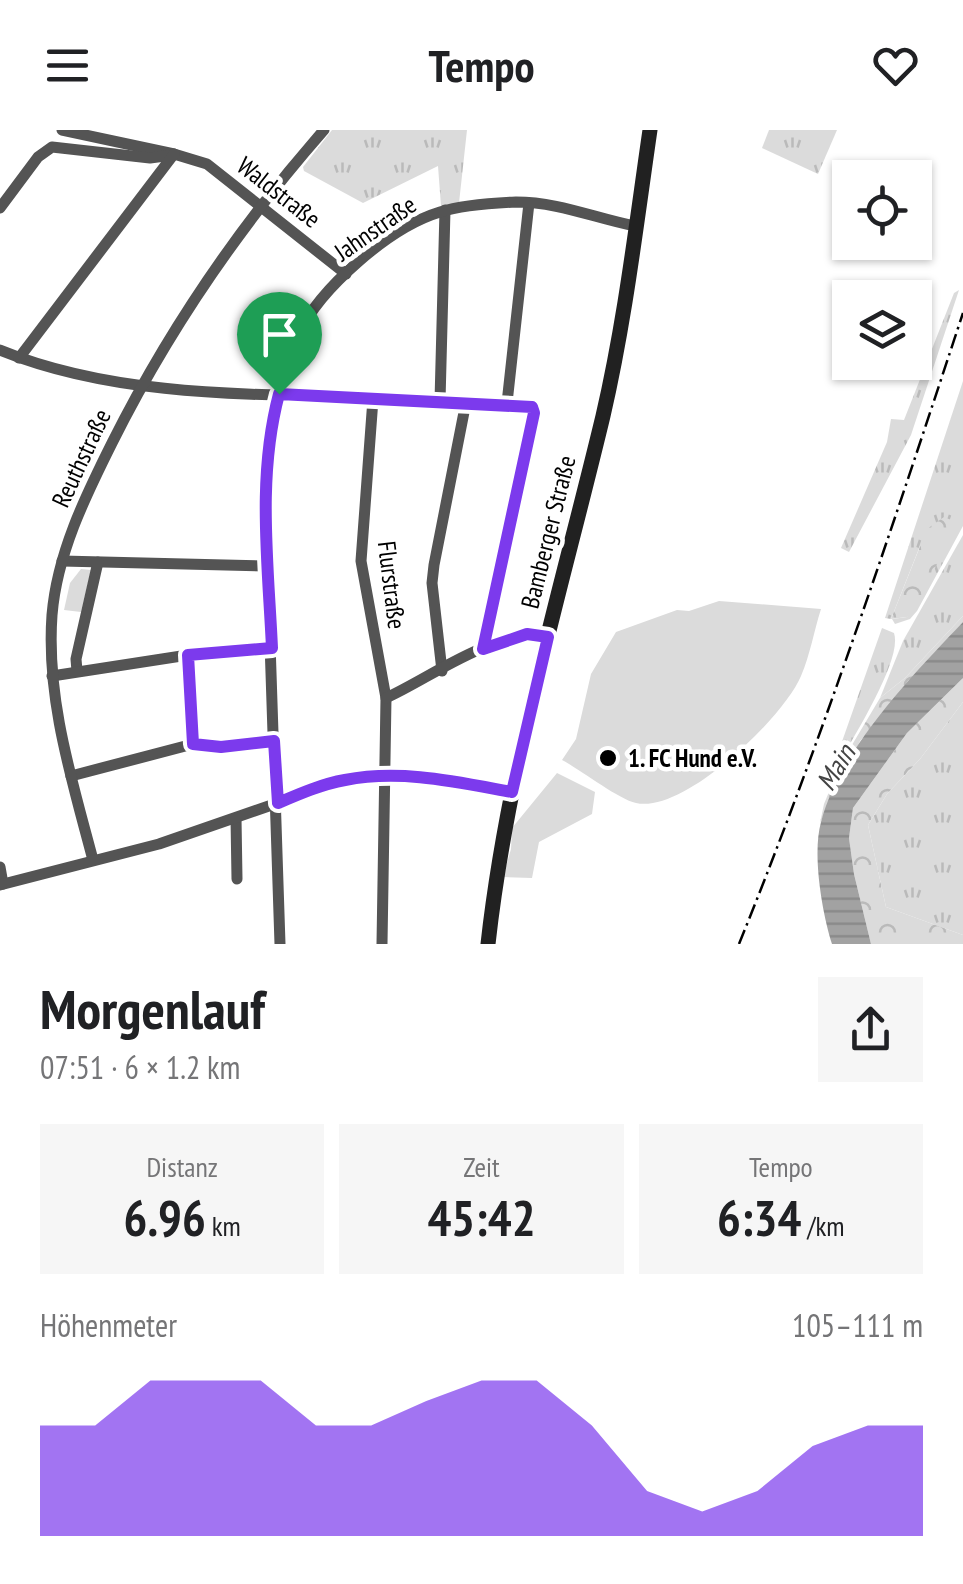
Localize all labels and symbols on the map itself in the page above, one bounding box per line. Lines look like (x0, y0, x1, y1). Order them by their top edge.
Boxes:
street label: Waldstraße (231, 149, 327, 235)
street label: Jahnstraße (327, 188, 422, 268)
pin (237, 292, 322, 395)
street label: Reuthstraße (44, 404, 118, 512)
street label: Bamberger Straße (514, 452, 582, 612)
street label: Flurstraße (371, 539, 413, 631)
water label: Main (807, 736, 864, 797)
place label: 1. FC Hund e.V. (628, 742, 757, 774)
marker: 1. FC Hund e.V. (597, 747, 619, 769)

